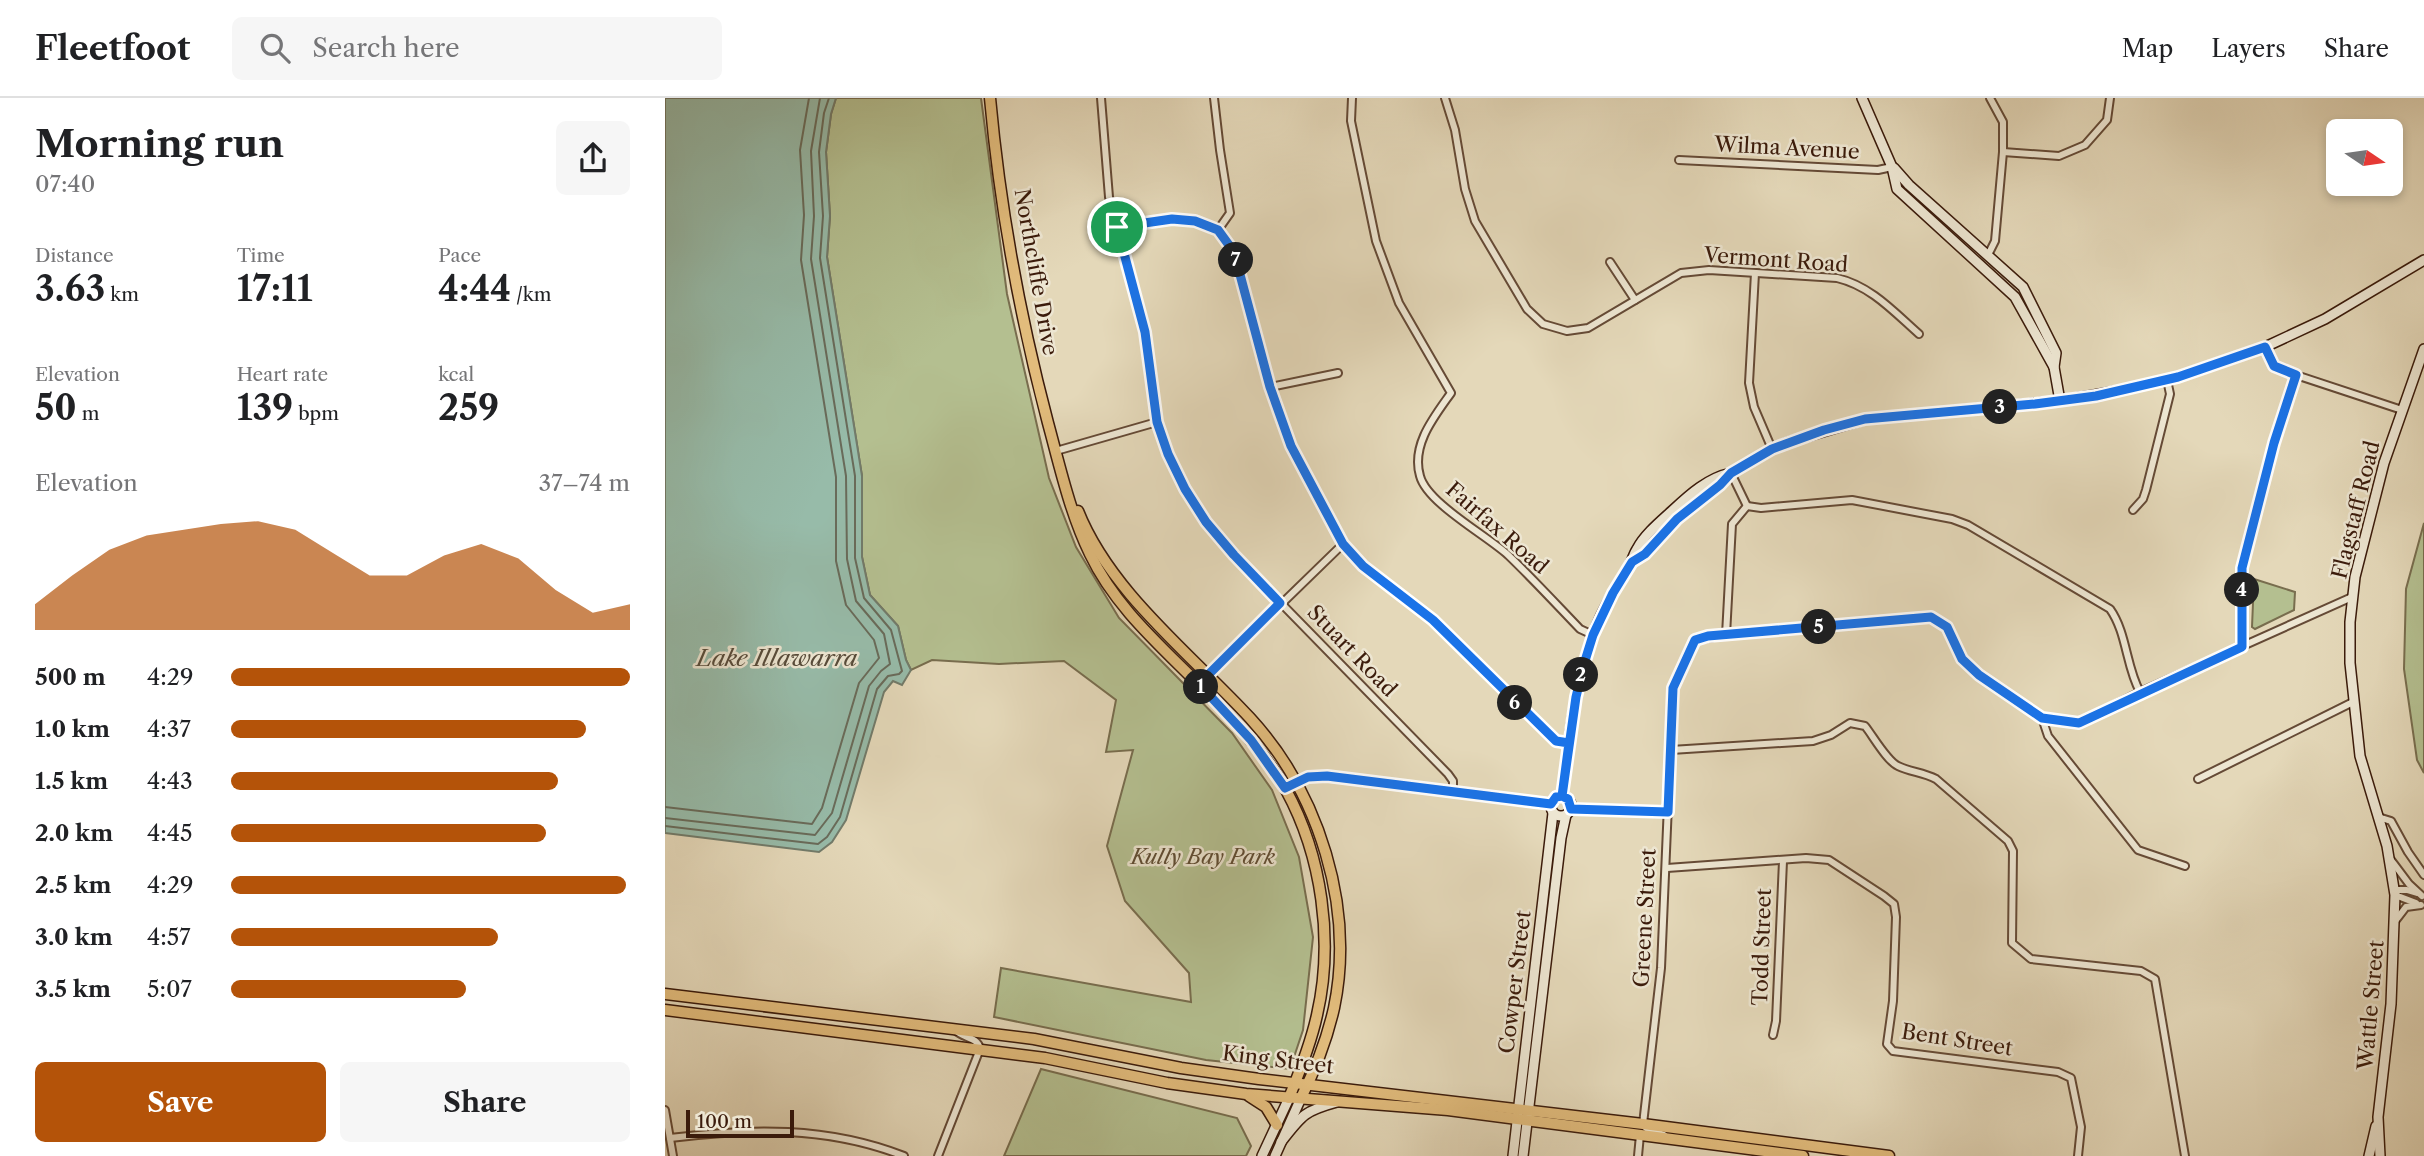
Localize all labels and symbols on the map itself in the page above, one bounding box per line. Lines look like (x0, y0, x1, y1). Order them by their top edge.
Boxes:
north arrow (2326, 119, 2403, 196)
street label: Wilma Avenue (1713, 131, 1860, 164)
street label: Northcliffe Drive (1010, 187, 1063, 357)
pin (1087, 197, 1147, 257)
pin: 7 (1219, 242, 1253, 278)
street label: Vermont Road (1702, 242, 1849, 277)
pin: 3 (1983, 390, 2017, 424)
street label: Flagstaff Road (2326, 438, 2385, 582)
street label: Fairfax Road (1441, 476, 1554, 579)
pin: 4 (2225, 573, 2259, 608)
street label: Stuart Road (1302, 600, 1402, 702)
pin: 5 (1801, 610, 1837, 644)
water label: Lake Illawarra (695, 644, 858, 672)
pin: 2 (1563, 658, 1599, 692)
pin: 1 (1183, 670, 1219, 704)
pin: 6 (1497, 686, 1533, 720)
park label: Kully Bay Park (1129, 844, 1275, 869)
street label: Greene Street (1628, 847, 1661, 988)
street label: Todd Street (1747, 887, 1776, 1006)
street label: Cowper Street (1493, 908, 1536, 1055)
street label: Wattle Street (2352, 938, 2389, 1072)
street label: Bent Street (1900, 1018, 2015, 1061)
street label: King Street (1221, 1040, 1336, 1079)
scale bar (686, 1107, 795, 1139)

